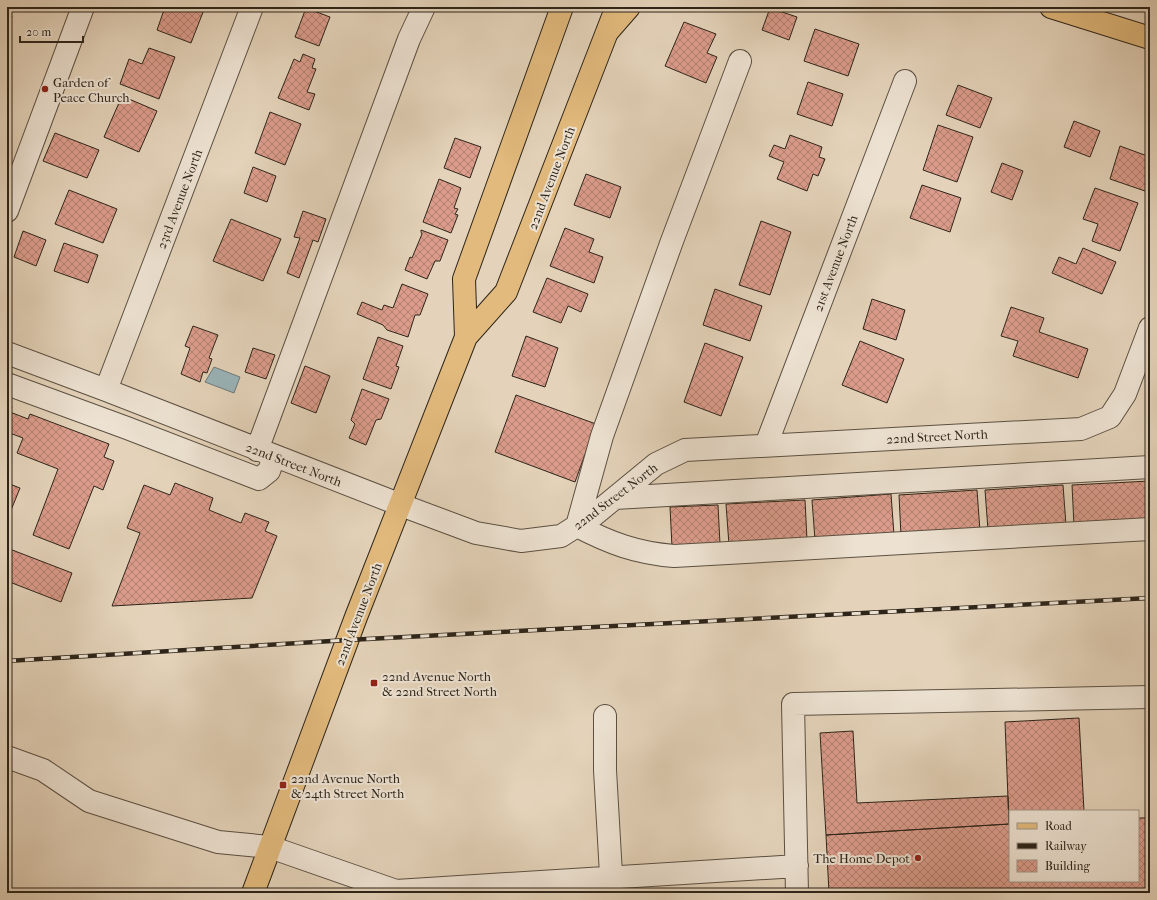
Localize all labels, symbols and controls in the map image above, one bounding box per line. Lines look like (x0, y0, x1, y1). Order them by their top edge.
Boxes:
scale bar (20, 18, 83, 44)
text: 20 m (26, 25, 51, 39)
place label: Garden of Peace Church (53, 75, 130, 105)
marker: Garden of Peace Church (40, 84, 50, 94)
street label: 22nd Avenue North (525, 124, 578, 232)
street label: 23rd Avenue North (154, 147, 206, 251)
street label: 21st Avenue North (810, 212, 861, 313)
street label: 22nd Street North (886, 426, 989, 447)
street label: 22nd Street North (244, 439, 345, 490)
street label: 22nd Street North (570, 459, 661, 533)
street label: 22nd Avenue North (332, 560, 385, 668)
place label: 22nd Avenue North & 22nd Street North (382, 669, 498, 699)
marker: 22nd Avenue North & 22nd Street North (369, 678, 379, 688)
place label: 22nd Avenue North & 24th Street North (291, 771, 405, 801)
marker: 22nd Avenue North & 24th Street North (278, 780, 288, 790)
legend (1009, 810, 1139, 882)
text: Road (1045, 819, 1072, 833)
text: Railway (1045, 839, 1087, 853)
place label: The Home Depot (813, 851, 910, 866)
marker: The Home Depot (913, 853, 923, 863)
text: Building (1045, 859, 1090, 873)

